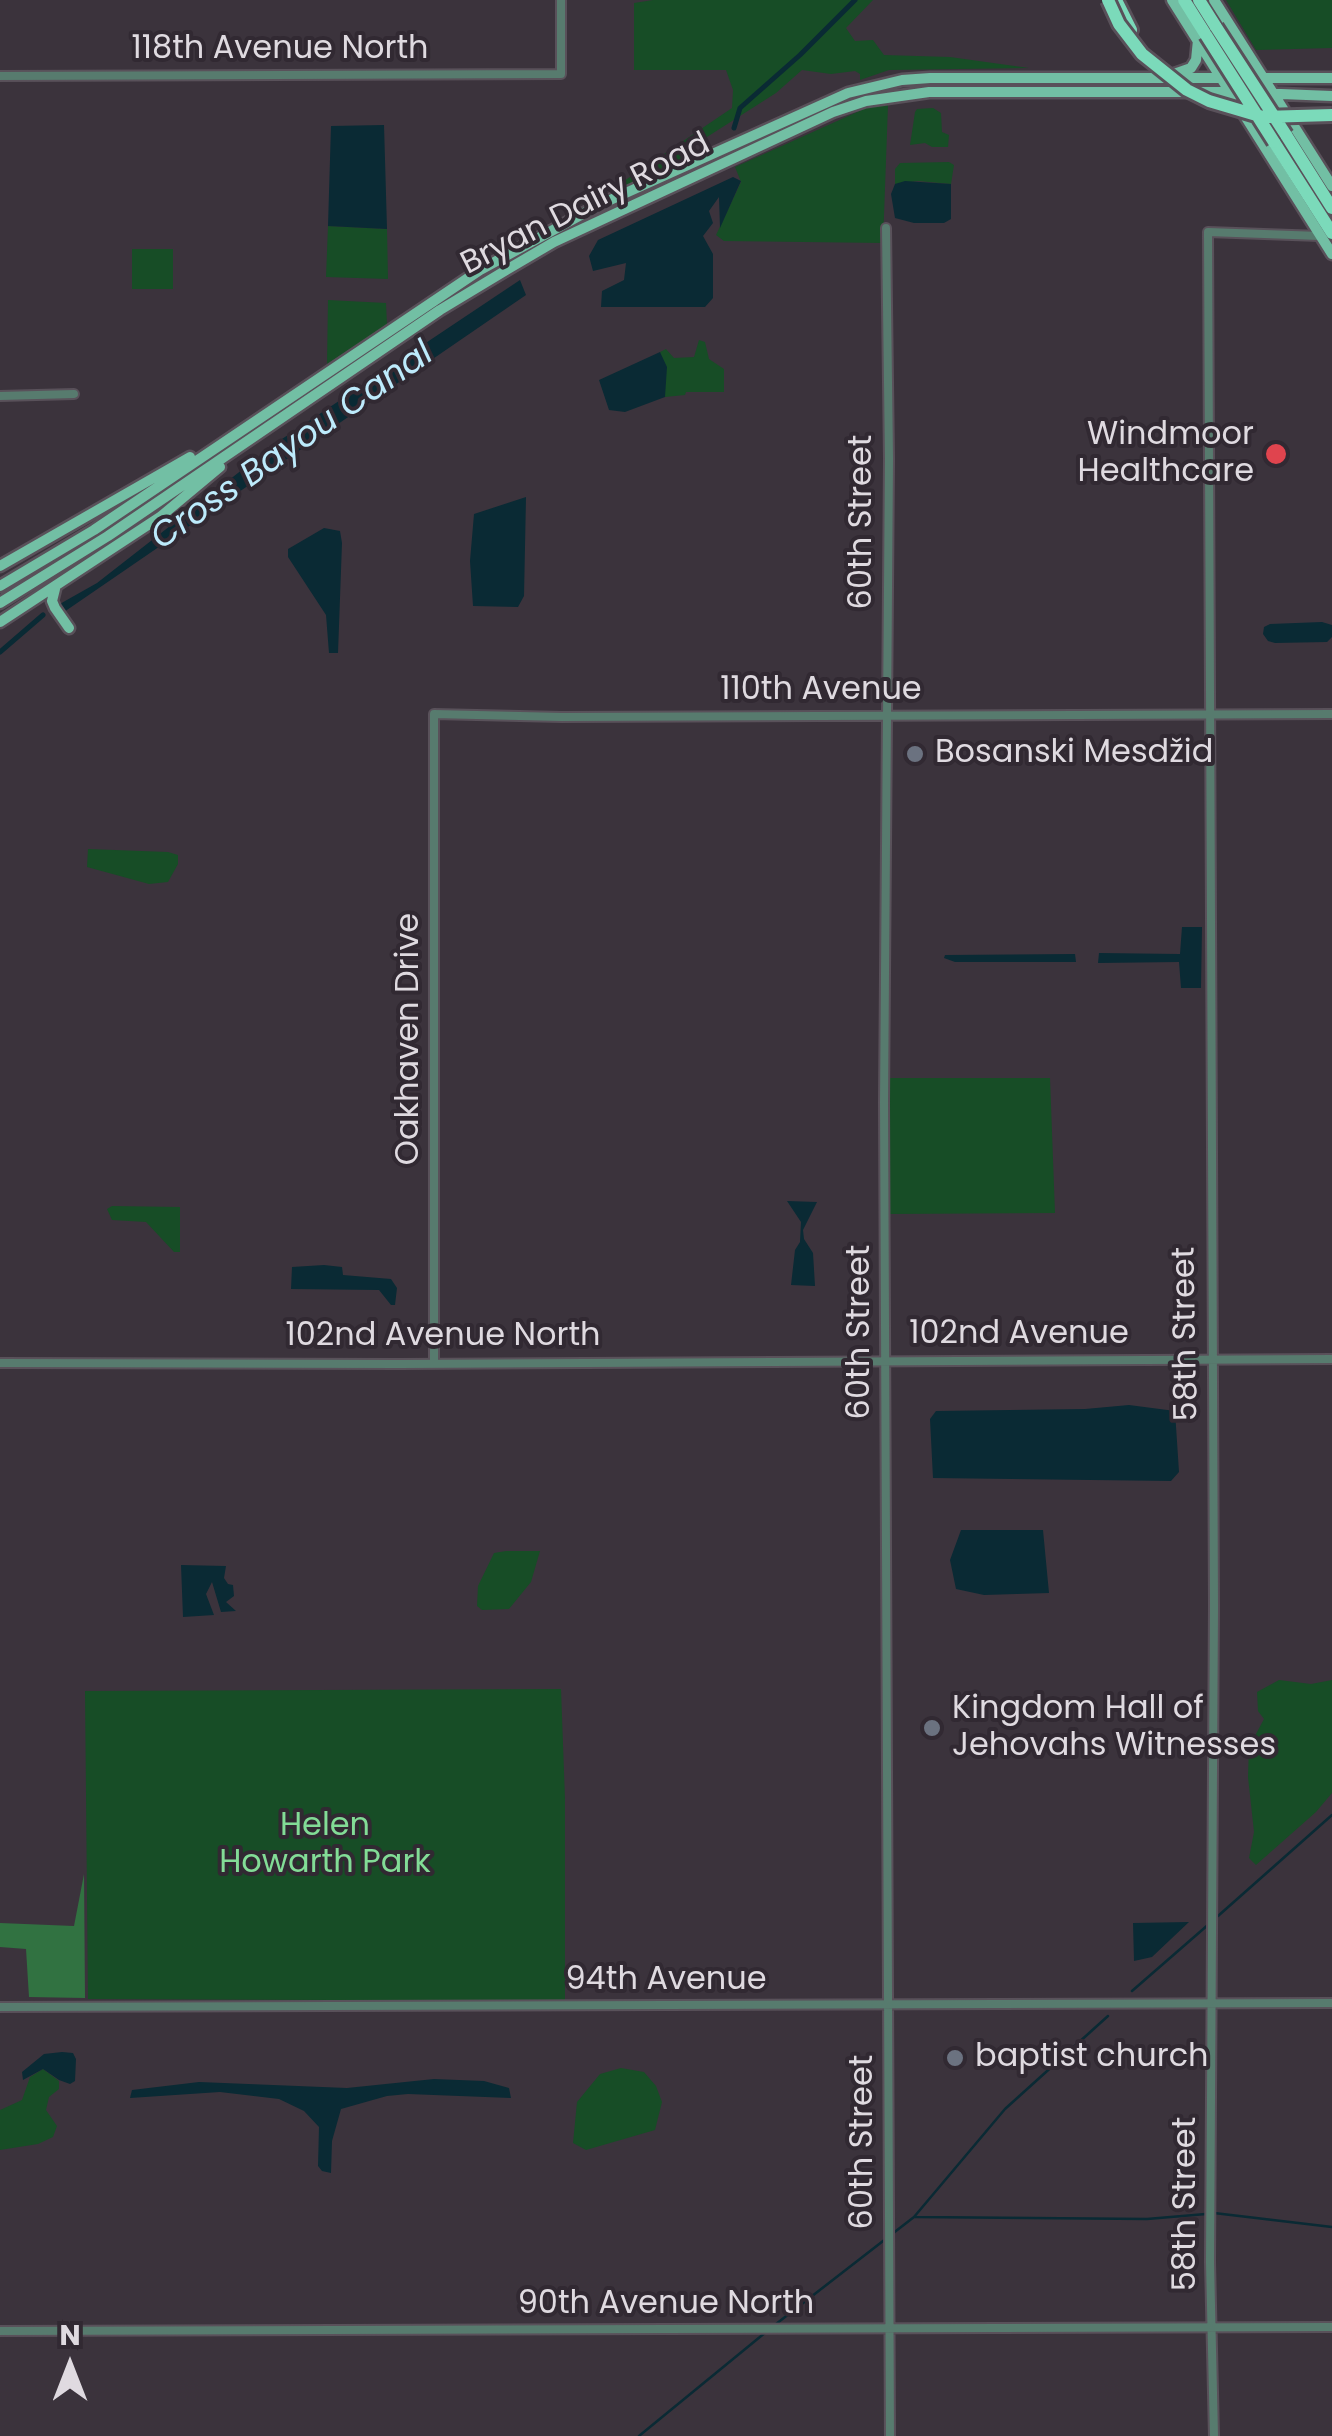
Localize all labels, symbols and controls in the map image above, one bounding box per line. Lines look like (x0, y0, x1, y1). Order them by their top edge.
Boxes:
street label: 118th Avenue North (131, 31, 429, 69)
street label: Bryan Dairy Road (455, 126, 717, 284)
water label: Cross Bayou Canal (144, 334, 442, 560)
place label: Windmoor Healthcare (1078, 417, 1254, 492)
street label: 60th Street (844, 435, 882, 609)
marker: Windmoor Healthcare (1263, 441, 1289, 467)
street label: 110th Avenue (720, 672, 922, 710)
place label: Bosanski Mesdžid (935, 735, 1213, 773)
marker: Bosanski Mesdžid (904, 743, 926, 765)
street label: Oakhaven Drive (391, 913, 429, 1165)
street label: 60th Street (842, 1245, 880, 1419)
street label: 58th Street (1166, 1246, 1208, 1422)
street label: 102nd Avenue (909, 1316, 1129, 1354)
street label: 102nd Avenue North (285, 1318, 601, 1356)
place label: Kingdom Hall of Jehovahs Witnesses (952, 1691, 1276, 1766)
marker: Kingdom Hall of Jehovahs Witnesses (921, 1717, 943, 1739)
park label: Helen Howarth Park (219, 1808, 431, 1883)
street label: 94th Avenue (565, 1962, 767, 2000)
place label: baptist church (975, 2039, 1209, 2077)
marker: baptist church (944, 2047, 966, 2069)
street label: 60th Street (845, 2055, 883, 2229)
street label: 58th Street (1168, 2117, 1206, 2291)
street label: 90th Avenue North (518, 2286, 814, 2324)
north arrow (20, 2316, 120, 2416)
text: N (59, 2316, 81, 2355)

